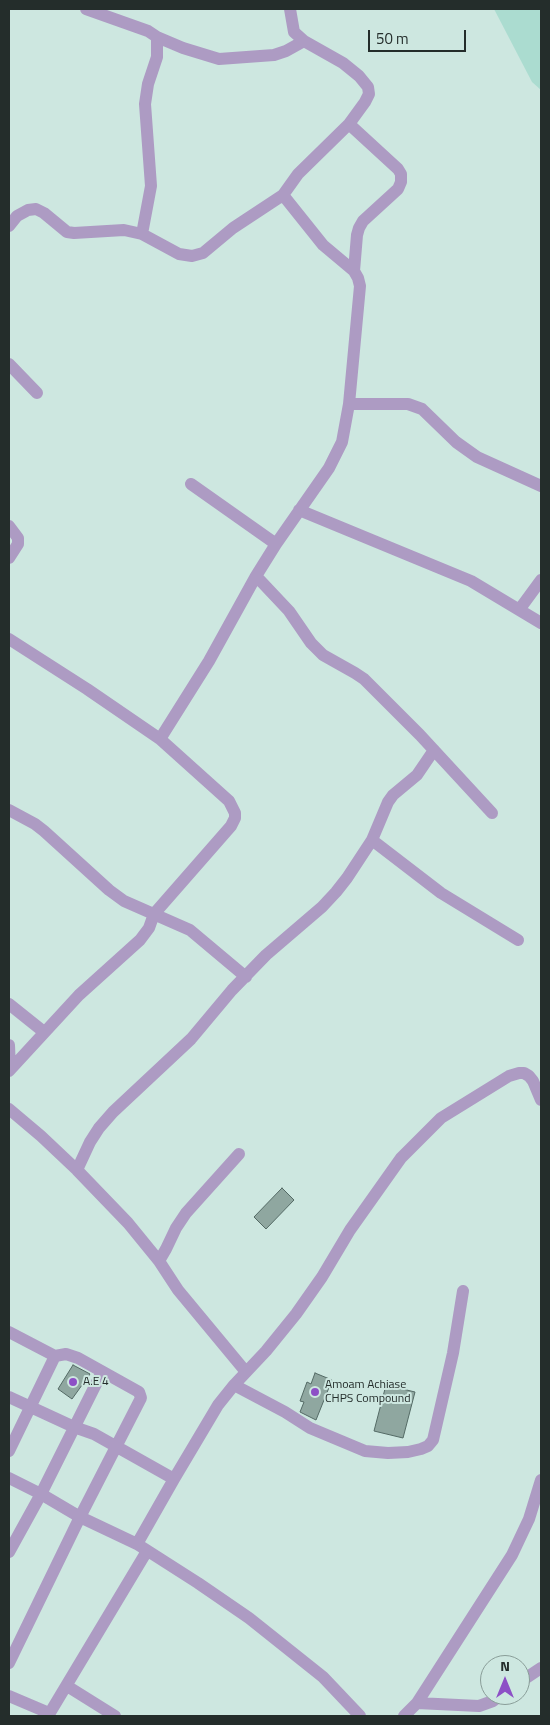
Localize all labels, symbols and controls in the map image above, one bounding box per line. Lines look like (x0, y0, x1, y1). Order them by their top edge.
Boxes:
scale bar (370, 20, 468, 52)
text: 50 m (376, 27, 409, 50)
place label: A.E 4 (83, 1375, 109, 1389)
marker: A.E 4 (67, 1376, 79, 1388)
place label: Amoam Achiase CHPS Compound (325, 1378, 410, 1406)
marker: Amoam Achiase CHPS Compound (309, 1386, 321, 1398)
north arrow (480, 1655, 530, 1705)
text: N (500, 1655, 510, 1676)

